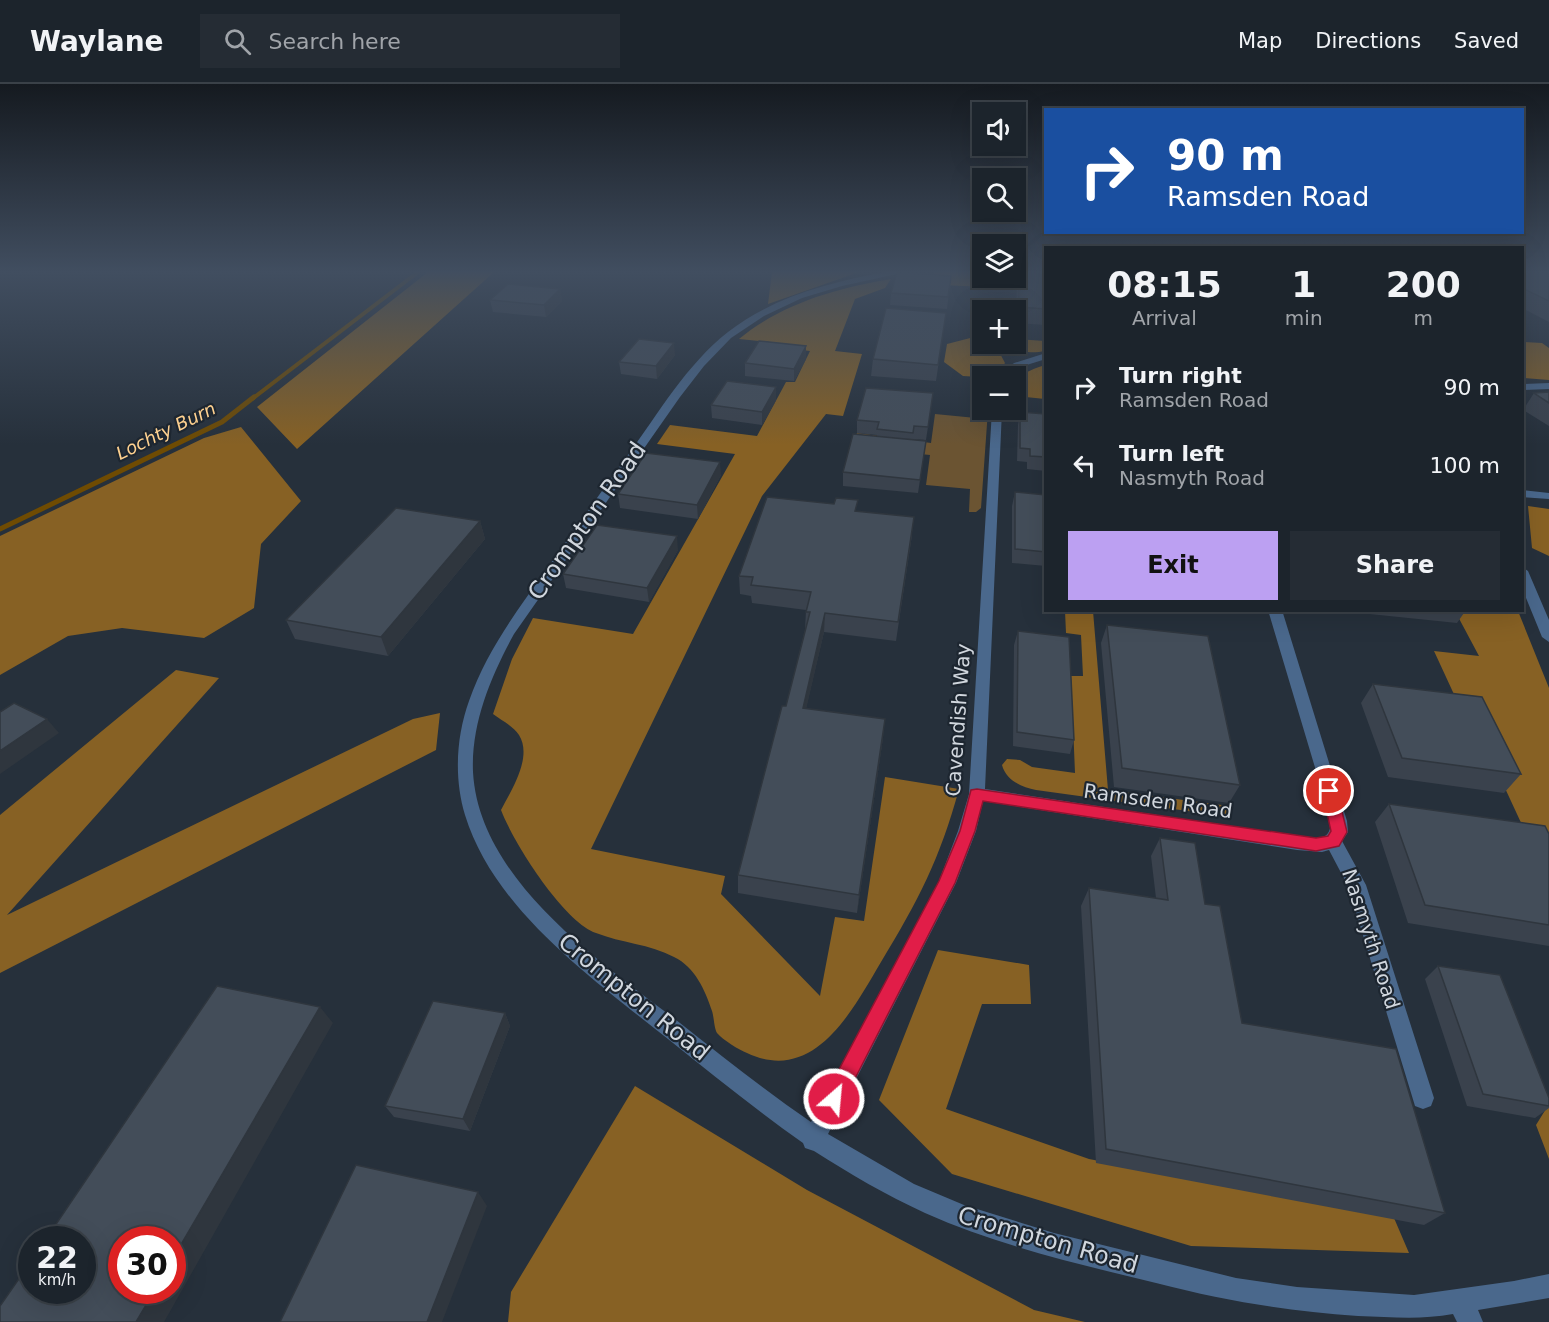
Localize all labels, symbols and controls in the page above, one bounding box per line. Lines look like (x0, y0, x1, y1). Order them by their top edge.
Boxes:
search box (200, 14, 620, 68)
text: Waylane (30, 25, 164, 58)
icon: search (221, 25, 254, 58)
text: Search here (269, 29, 401, 54)
text: Map (1238, 29, 1282, 53)
text: Directions (1315, 29, 1421, 53)
text: Saved (1454, 29, 1519, 53)
map controls (972, 102, 1026, 420)
button: sound (972, 102, 1026, 156)
text: 90 m (1167, 131, 1284, 180)
icon: right (1068, 132, 1146, 210)
button: search (972, 168, 1026, 222)
text: Ramsden Road (1167, 181, 1369, 212)
button: layers (972, 234, 1026, 288)
text: 08:15 (1107, 264, 1222, 305)
text: 1 (1291, 264, 1316, 305)
text: 200 (1386, 264, 1461, 305)
button: + (972, 300, 1026, 354)
text: Arrival (1132, 306, 1197, 330)
text: min (1285, 306, 1323, 330)
text: m (1414, 306, 1433, 330)
text: Turn right (1119, 363, 1242, 388)
button: − (972, 366, 1026, 420)
icon: right (1068, 371, 1101, 404)
text: 90 m (1444, 375, 1500, 400)
text: Ramsden Road (1119, 388, 1269, 412)
water label: Lochty Burn (112, 397, 219, 464)
street label: Crompton Road (522, 437, 652, 605)
text: Turn left (1119, 441, 1224, 466)
icon: left (1068, 449, 1101, 482)
text: 100 m (1430, 453, 1500, 478)
text: Nasmyth Road (1119, 466, 1265, 490)
button: Exit (1068, 531, 1278, 600)
button: Share (1290, 531, 1500, 600)
street label: Cavendish Way (941, 643, 975, 797)
pin (1303, 765, 1354, 816)
icon: arrive (1312, 774, 1345, 807)
street label: Ramsden Road (1082, 779, 1234, 823)
street label: Nasmyth Road (1337, 866, 1405, 1012)
street label: Crompton Road (553, 927, 715, 1067)
position arrow (802, 1067, 866, 1131)
street label: Crompton Road (954, 1201, 1142, 1279)
speed limit sign: 30 (108, 1226, 186, 1304)
text: 22 (36, 1240, 78, 1275)
text: km/h (38, 1271, 76, 1289)

